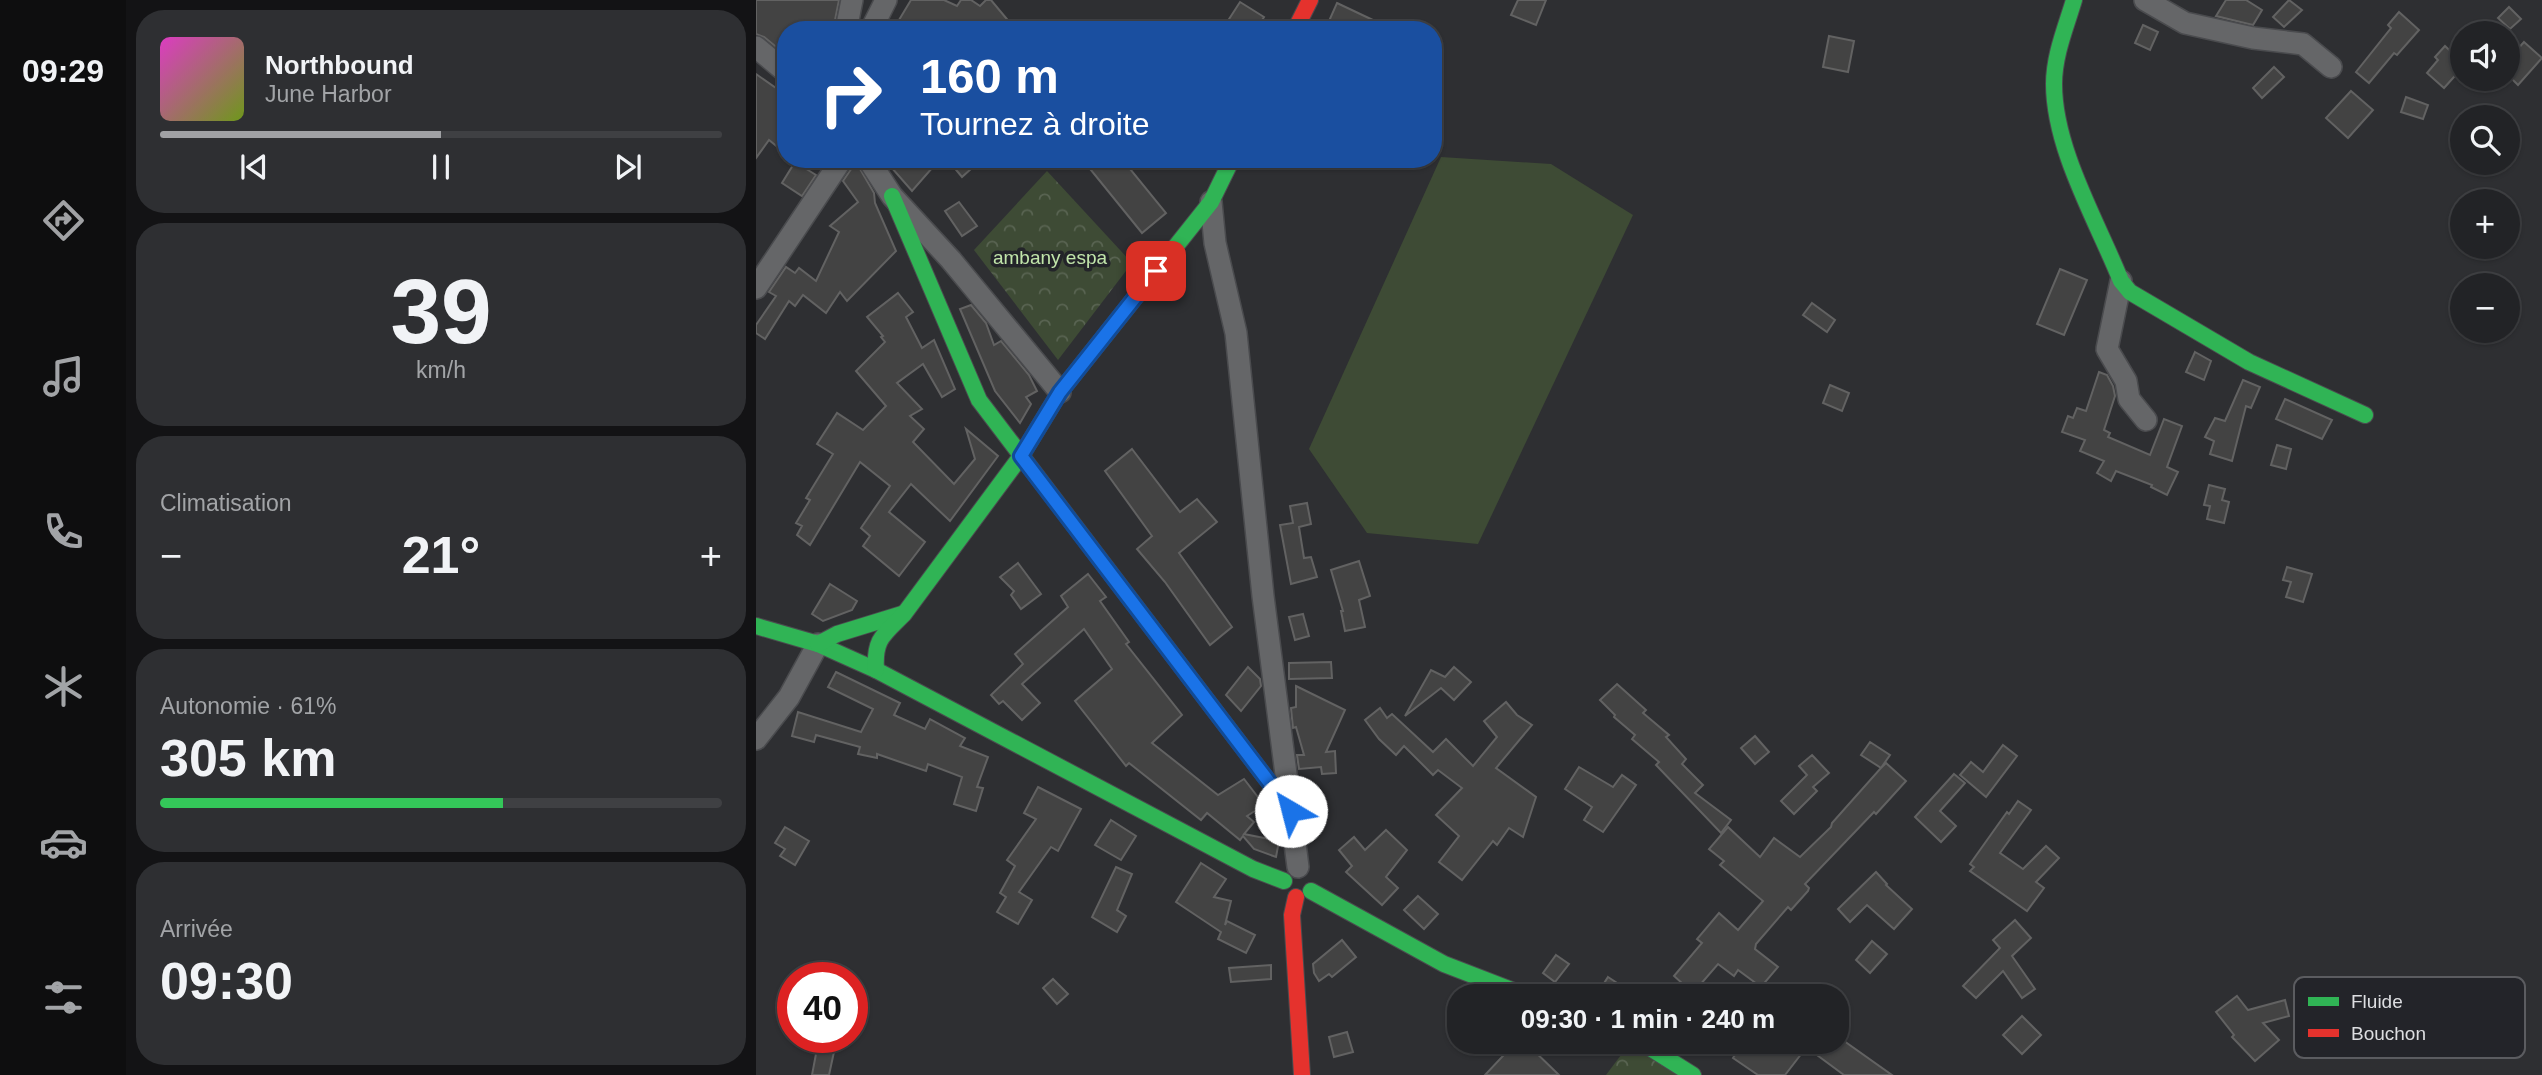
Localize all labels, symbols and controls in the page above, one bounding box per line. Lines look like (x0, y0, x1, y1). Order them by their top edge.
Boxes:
map controls (2450, 21, 2520, 343)
button: sound (2450, 21, 2520, 91)
icon: right (805, 49, 896, 140)
text: 160 m (920, 49, 1059, 103)
text: Northbound (265, 50, 414, 80)
text: 09:29 (22, 53, 104, 89)
text: June Harbor (265, 81, 392, 107)
button: search (2450, 105, 2520, 175)
text: Tournez à droite (920, 106, 1149, 142)
icon: previous (235, 148, 273, 186)
icon: pause (422, 148, 460, 186)
icon: next (609, 148, 647, 186)
button: + (2450, 189, 2520, 259)
icon: directions (39, 196, 88, 245)
pin (1126, 241, 1186, 301)
park label: ambany espa (993, 247, 1107, 268)
icon: arrive (1137, 252, 1175, 290)
text: 39 (390, 261, 492, 362)
button: − (2450, 273, 2520, 343)
icon: music (39, 352, 88, 401)
text: km/h (416, 357, 466, 383)
text: Climatisation (160, 490, 292, 516)
icon: phone (39, 507, 88, 556)
text: 21° (402, 526, 480, 584)
text: − (160, 535, 182, 577)
text: + (700, 535, 722, 577)
icon: climate (39, 662, 88, 711)
text: Autonomie · 61% (160, 693, 336, 719)
text: 305 km (160, 729, 336, 787)
position arrow (1254, 774, 1328, 848)
icon: car (39, 818, 88, 867)
text: Arrivée (160, 916, 233, 942)
text: 09:30 (160, 952, 293, 1010)
speed limit sign: 40 (777, 962, 868, 1053)
icon: filters (39, 973, 88, 1022)
legend (2294, 977, 2525, 1058)
text: Fluide (2351, 991, 2403, 1012)
text: 09:30 · 1 min · 240 m (1521, 1004, 1775, 1034)
text: Bouchon (2351, 1023, 2426, 1044)

